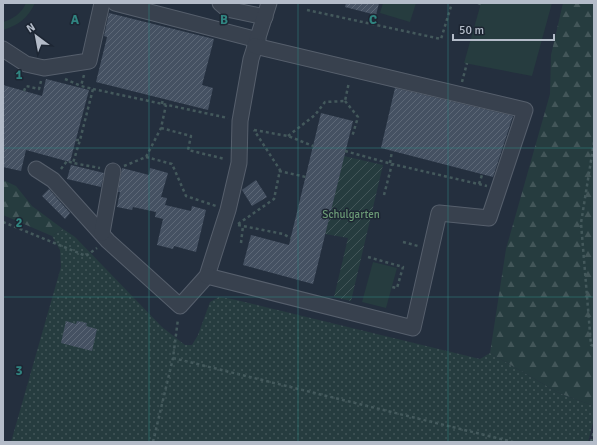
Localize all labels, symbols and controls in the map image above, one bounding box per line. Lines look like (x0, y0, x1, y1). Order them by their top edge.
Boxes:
text: A (71, 12, 80, 28)
text: B (220, 12, 228, 28)
text: C (369, 12, 377, 28)
north arrow (16, 16, 56, 56)
scale bar (453, 16, 554, 42)
text: N (24, 20, 38, 35)
text: 50 m (459, 23, 484, 38)
text: 1 (15, 67, 23, 83)
park label: Schulgarten (322, 208, 380, 221)
text: 2 (15, 215, 23, 231)
text: 3 (15, 363, 23, 379)

